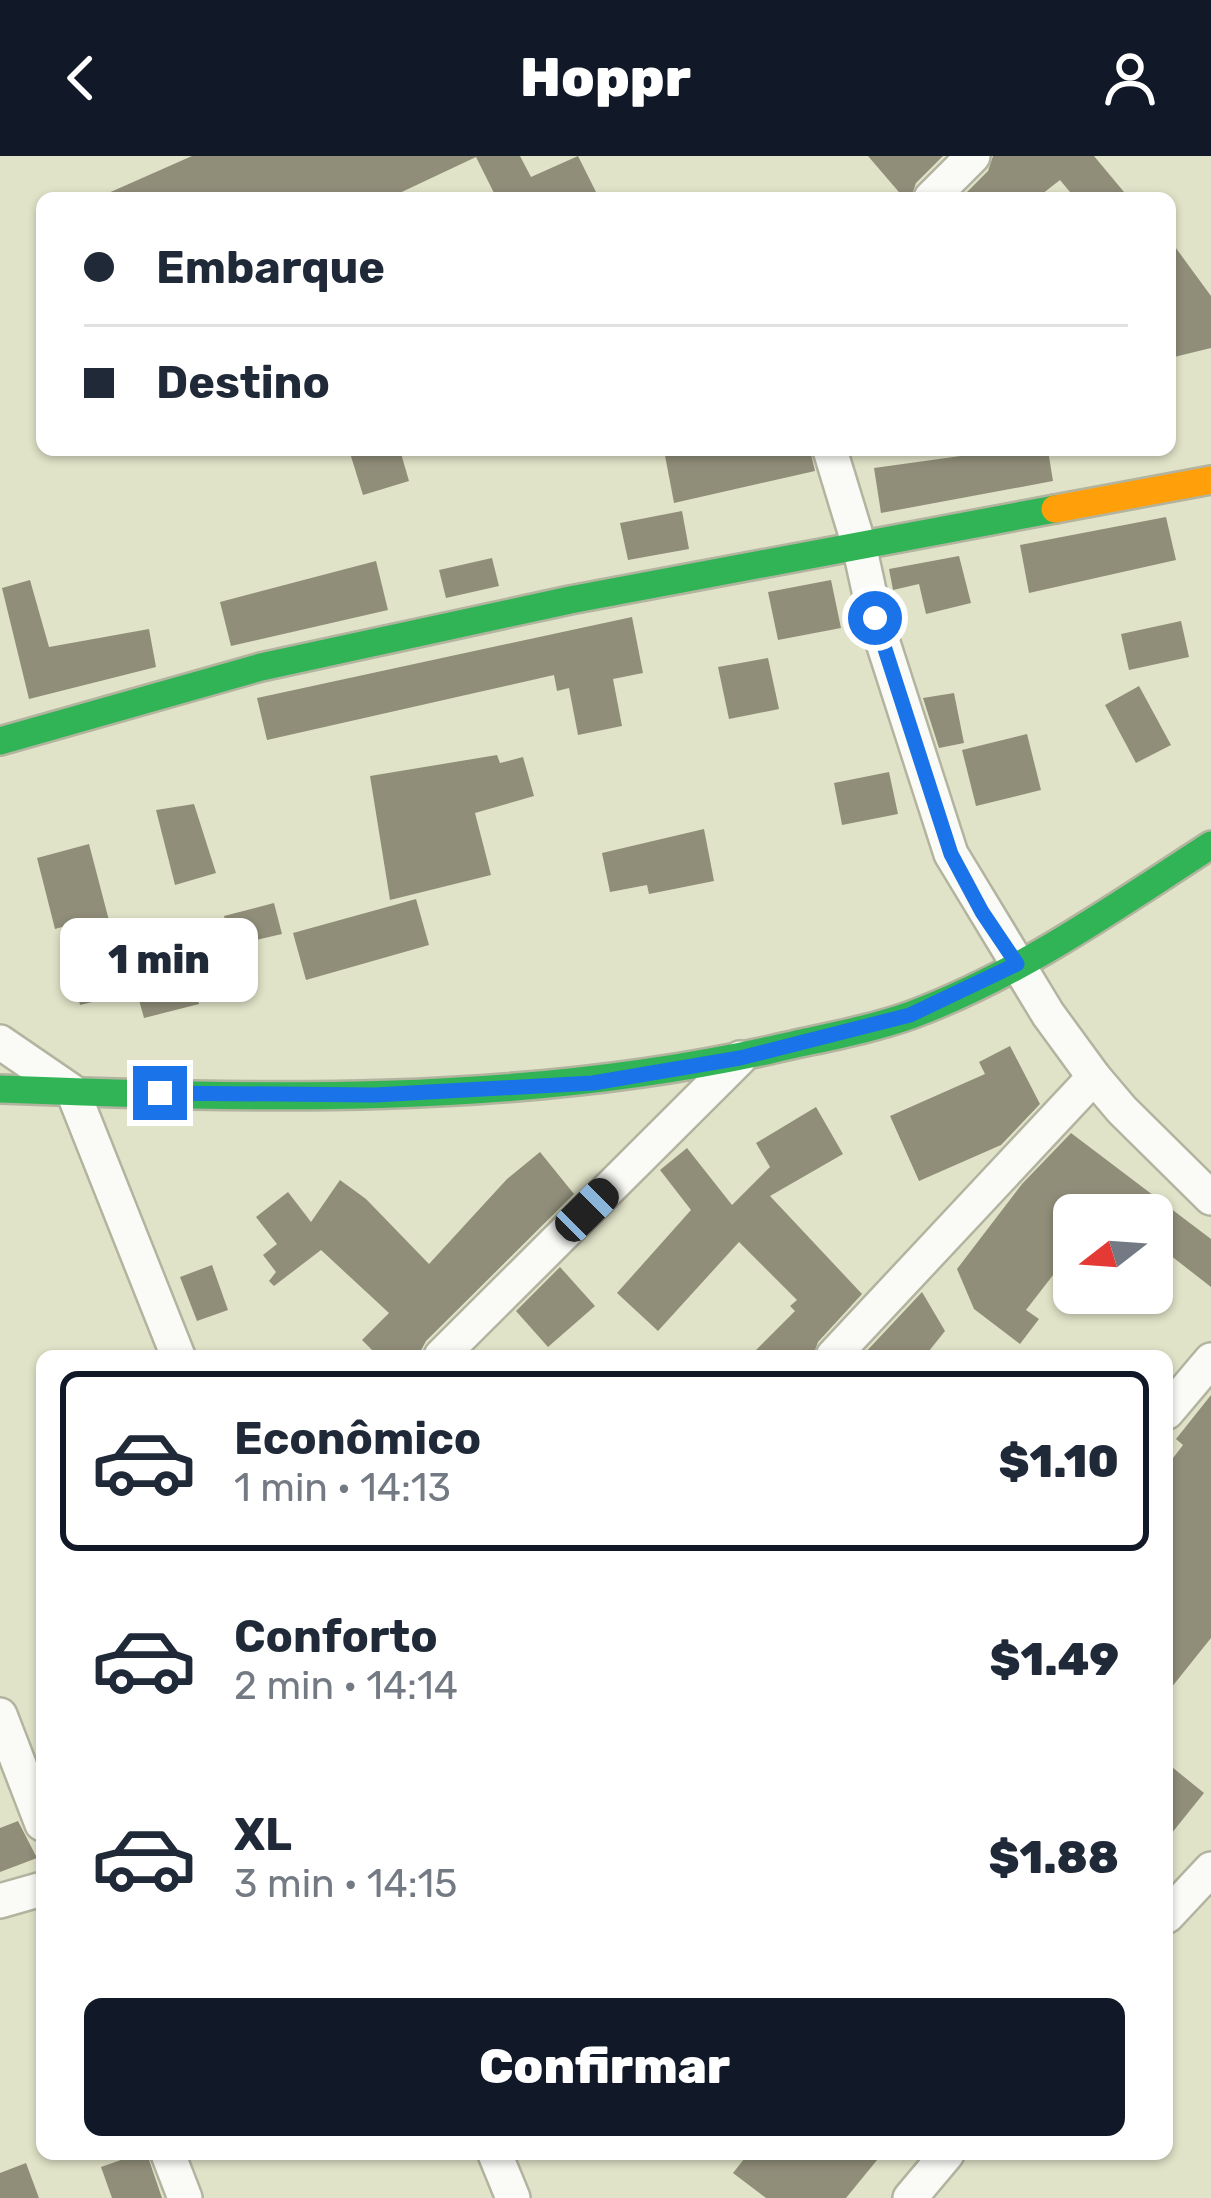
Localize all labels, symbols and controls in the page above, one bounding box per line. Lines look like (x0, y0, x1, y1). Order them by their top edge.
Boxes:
icon: back (48, 45, 114, 111)
icon: person (1097, 45, 1163, 111)
text: Hoppr (520, 46, 691, 110)
text: Embarque (156, 241, 385, 294)
text: Destino (156, 356, 330, 409)
route start (848, 591, 902, 645)
callout: 1 min (61, 919, 259, 1003)
text: 1 min (108, 937, 210, 983)
route end (133, 1066, 187, 1120)
car (549, 1172, 625, 1248)
north arrow (1053, 1194, 1173, 1314)
map controls (1053, 1194, 1173, 1314)
icon: car (90, 1407, 198, 1515)
text: Econômico (234, 1412, 481, 1465)
text: $1.10 (999, 1435, 1119, 1488)
text: 1 min · 14:13 (234, 1465, 451, 1511)
icon: car (90, 1605, 198, 1713)
text: Conforto (234, 1610, 438, 1663)
text: $1.49 (989, 1633, 1119, 1686)
text: 2 min · 14:14 (234, 1663, 458, 1709)
icon: car (90, 1803, 198, 1911)
text: XL (234, 1808, 292, 1861)
text: $1.88 (989, 1831, 1119, 1884)
text: 3 min · 14:15 (234, 1861, 457, 1907)
button: Confirmar (84, 1998, 1125, 2136)

